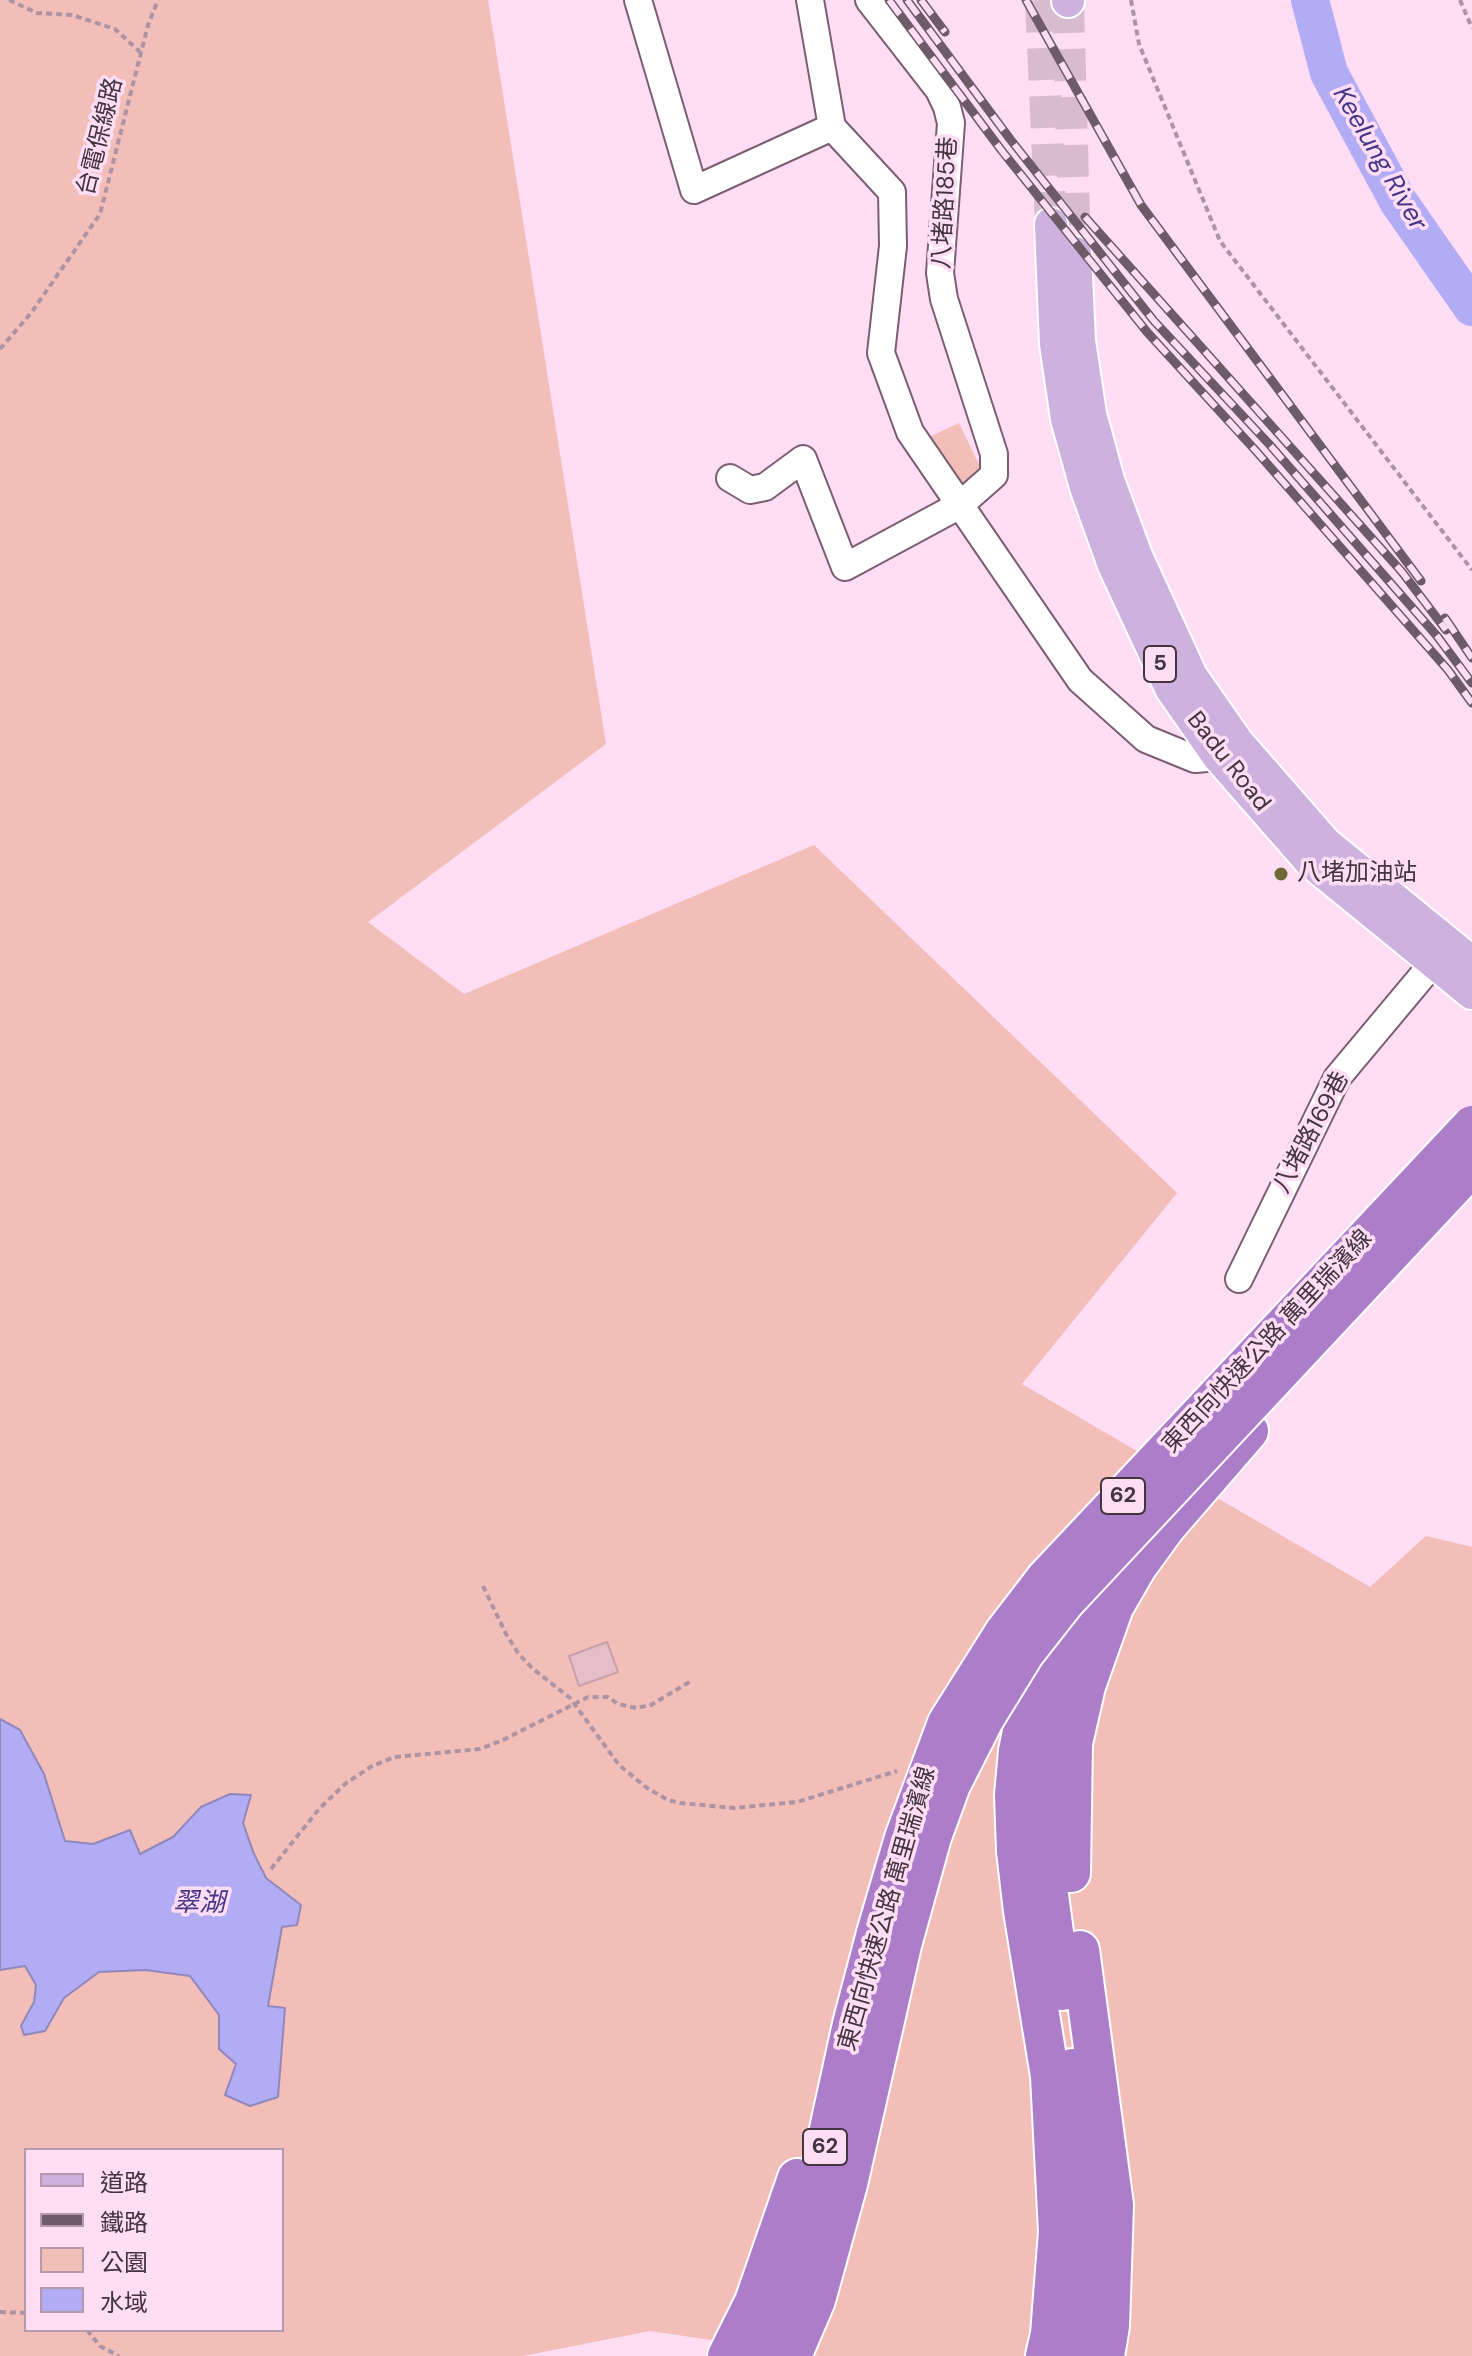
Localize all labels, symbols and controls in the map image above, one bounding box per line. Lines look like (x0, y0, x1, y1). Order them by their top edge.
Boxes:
street label: 台電保線路 (73, 75, 129, 199)
water label: Keelung River (1325, 81, 1433, 237)
street label: 八堵路185巷 (928, 136, 964, 270)
road number: 5 (1144, 646, 1176, 682)
street label: Badu Road (1180, 706, 1276, 818)
place label: 八堵加油站 (1297, 860, 1417, 888)
marker: 八堵加油站 (1272, 865, 1290, 883)
street label: 八堵路169巷 (1268, 1067, 1356, 1199)
street label: 東西向快速公路 萬里瑞濱線 (1157, 1225, 1379, 1459)
road number: 62 (1101, 1478, 1145, 1514)
street label: 東西向快速公路 萬里瑞濱線 (834, 1764, 942, 2054)
water label: 翠湖 (173, 1888, 225, 1920)
road number: 62 (803, 2129, 847, 2165)
legend (24, 2148, 284, 2332)
text: 道路 (100, 2167, 148, 2198)
text: 鐵路 (100, 2207, 148, 2238)
text: 公園 (100, 2247, 148, 2278)
text: 水域 (100, 2287, 148, 2318)

